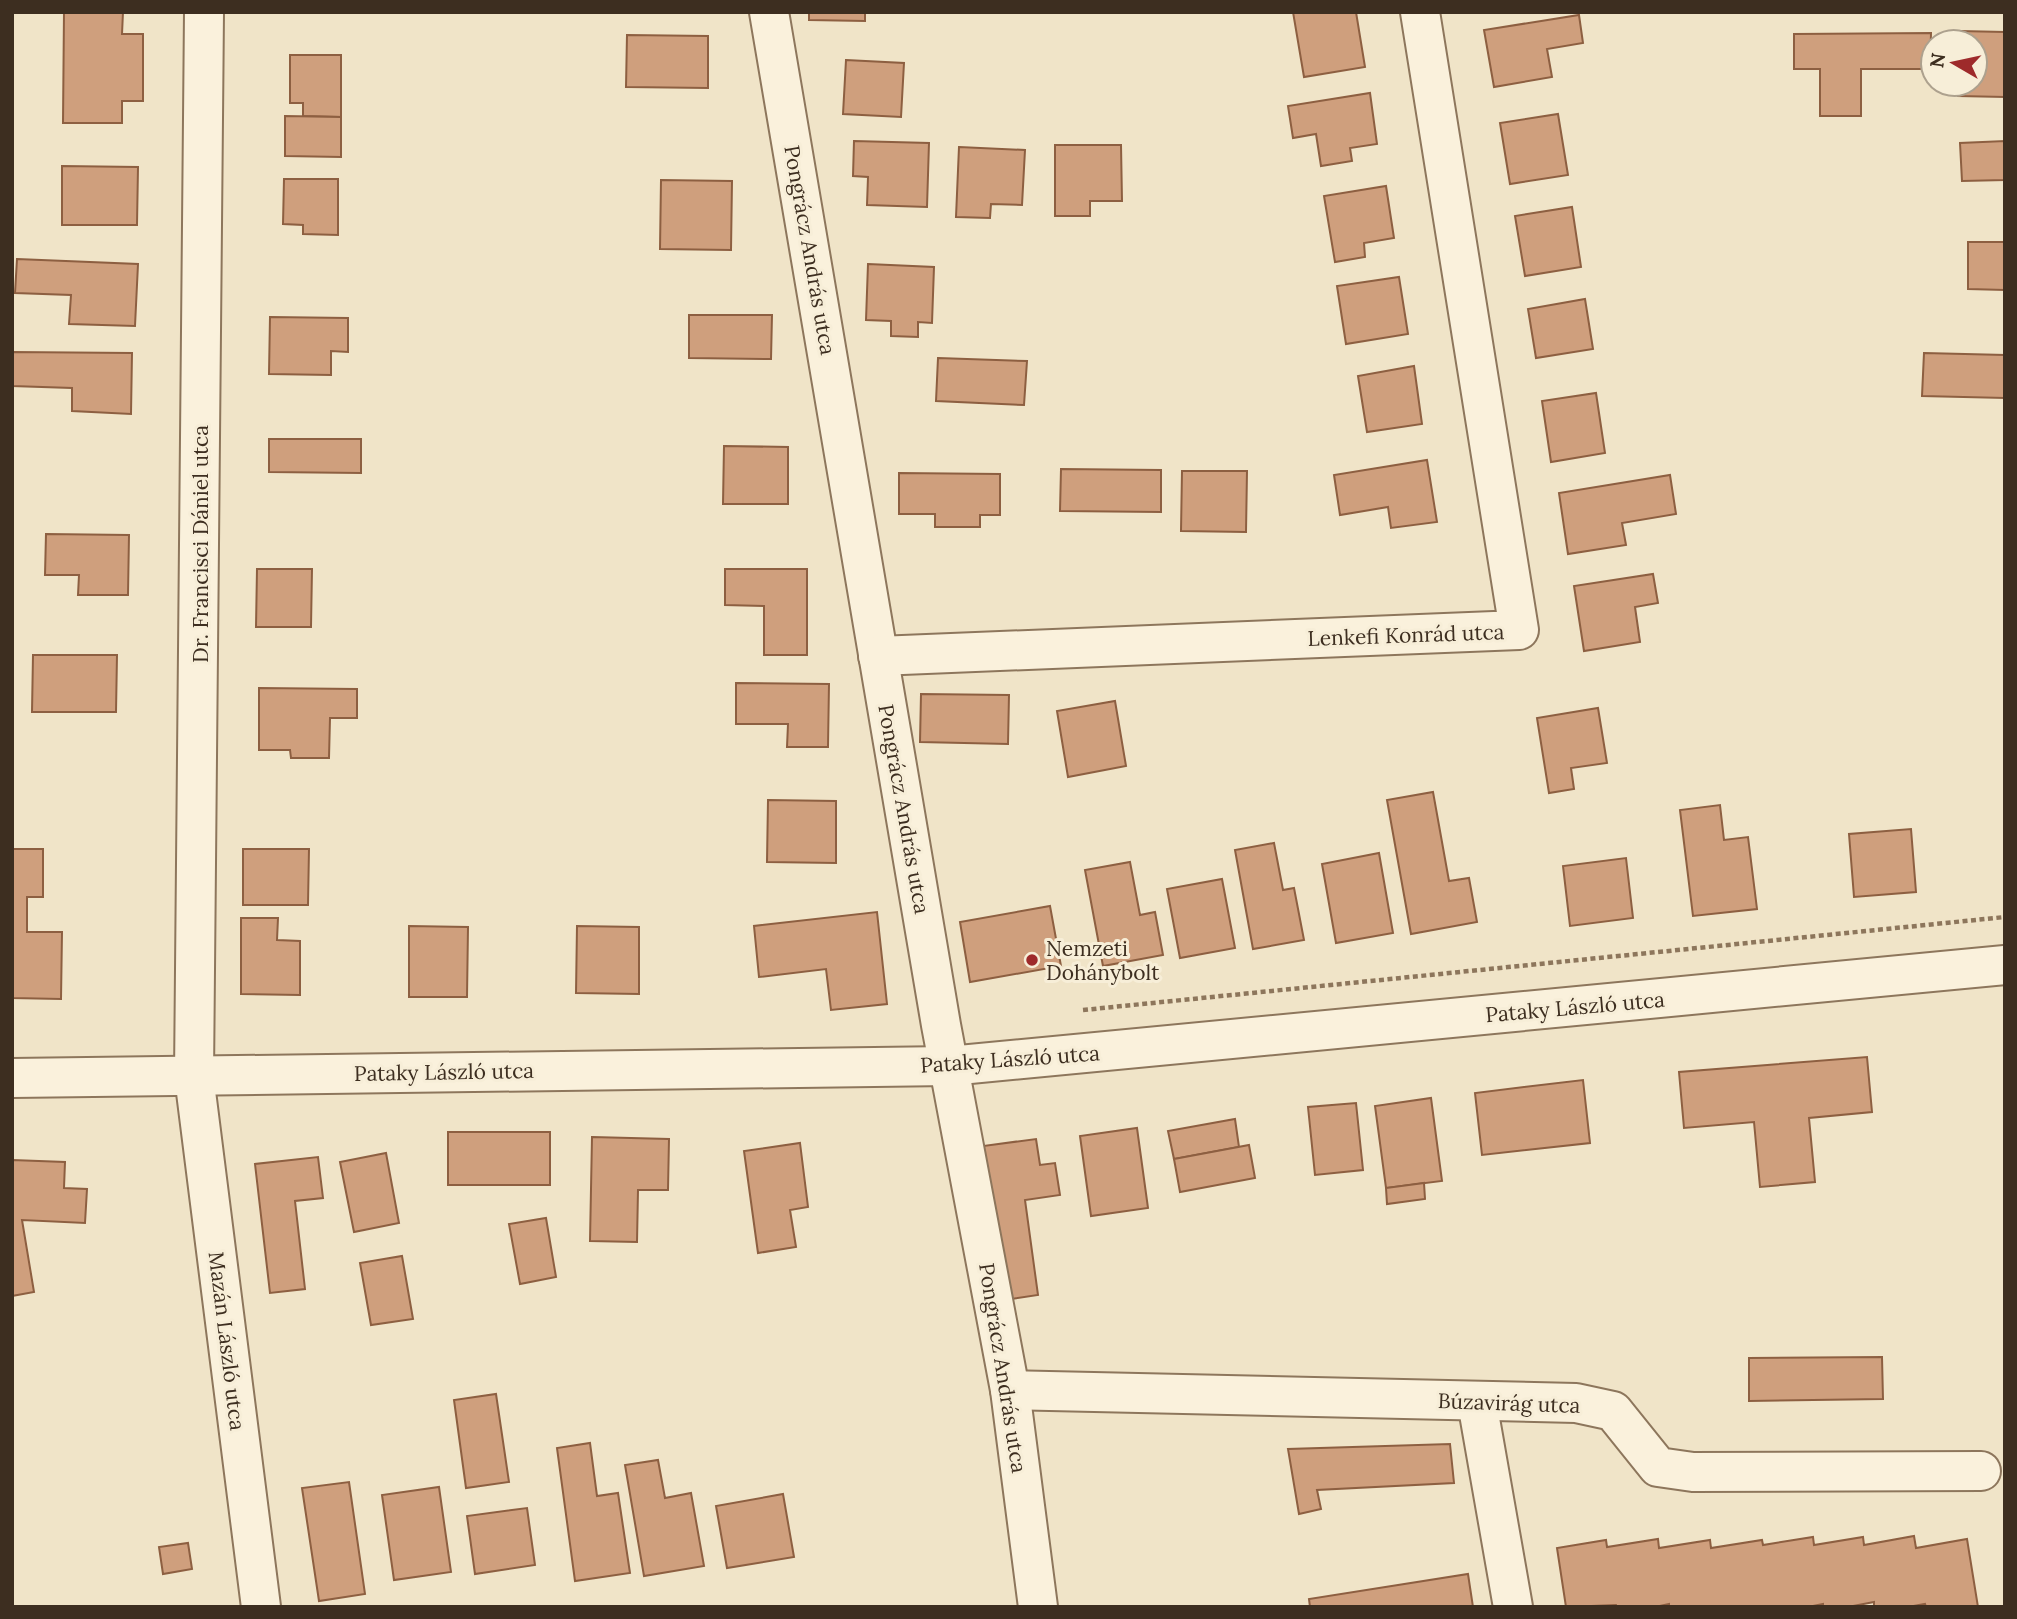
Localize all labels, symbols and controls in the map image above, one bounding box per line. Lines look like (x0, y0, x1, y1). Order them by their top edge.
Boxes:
north arrow (1919, 28, 1989, 98)
text: N (1924, 51, 1950, 69)
street label: Pongrácz András utca (778, 143, 842, 357)
street label: Dr. Francisci Dániel utca (187, 425, 214, 663)
street label: Lenkefi Konrád utca (1307, 618, 1505, 652)
street label: Pongrácz András utca (872, 702, 936, 916)
place label: Nemzeti Dohánybolt (1046, 935, 1160, 986)
marker: Nemzeti Dohánybolt (1024, 952, 1040, 968)
street label: Pataky László utca (1484, 986, 1666, 1028)
street label: Pataky László utca (919, 1039, 1101, 1079)
street label: Pataky László utca (354, 1057, 534, 1087)
street label: Mazán László utca (203, 1250, 251, 1432)
street label: Pongrácz András utca (973, 1261, 1033, 1475)
street label: Búzavirág utca (1437, 1387, 1581, 1419)

